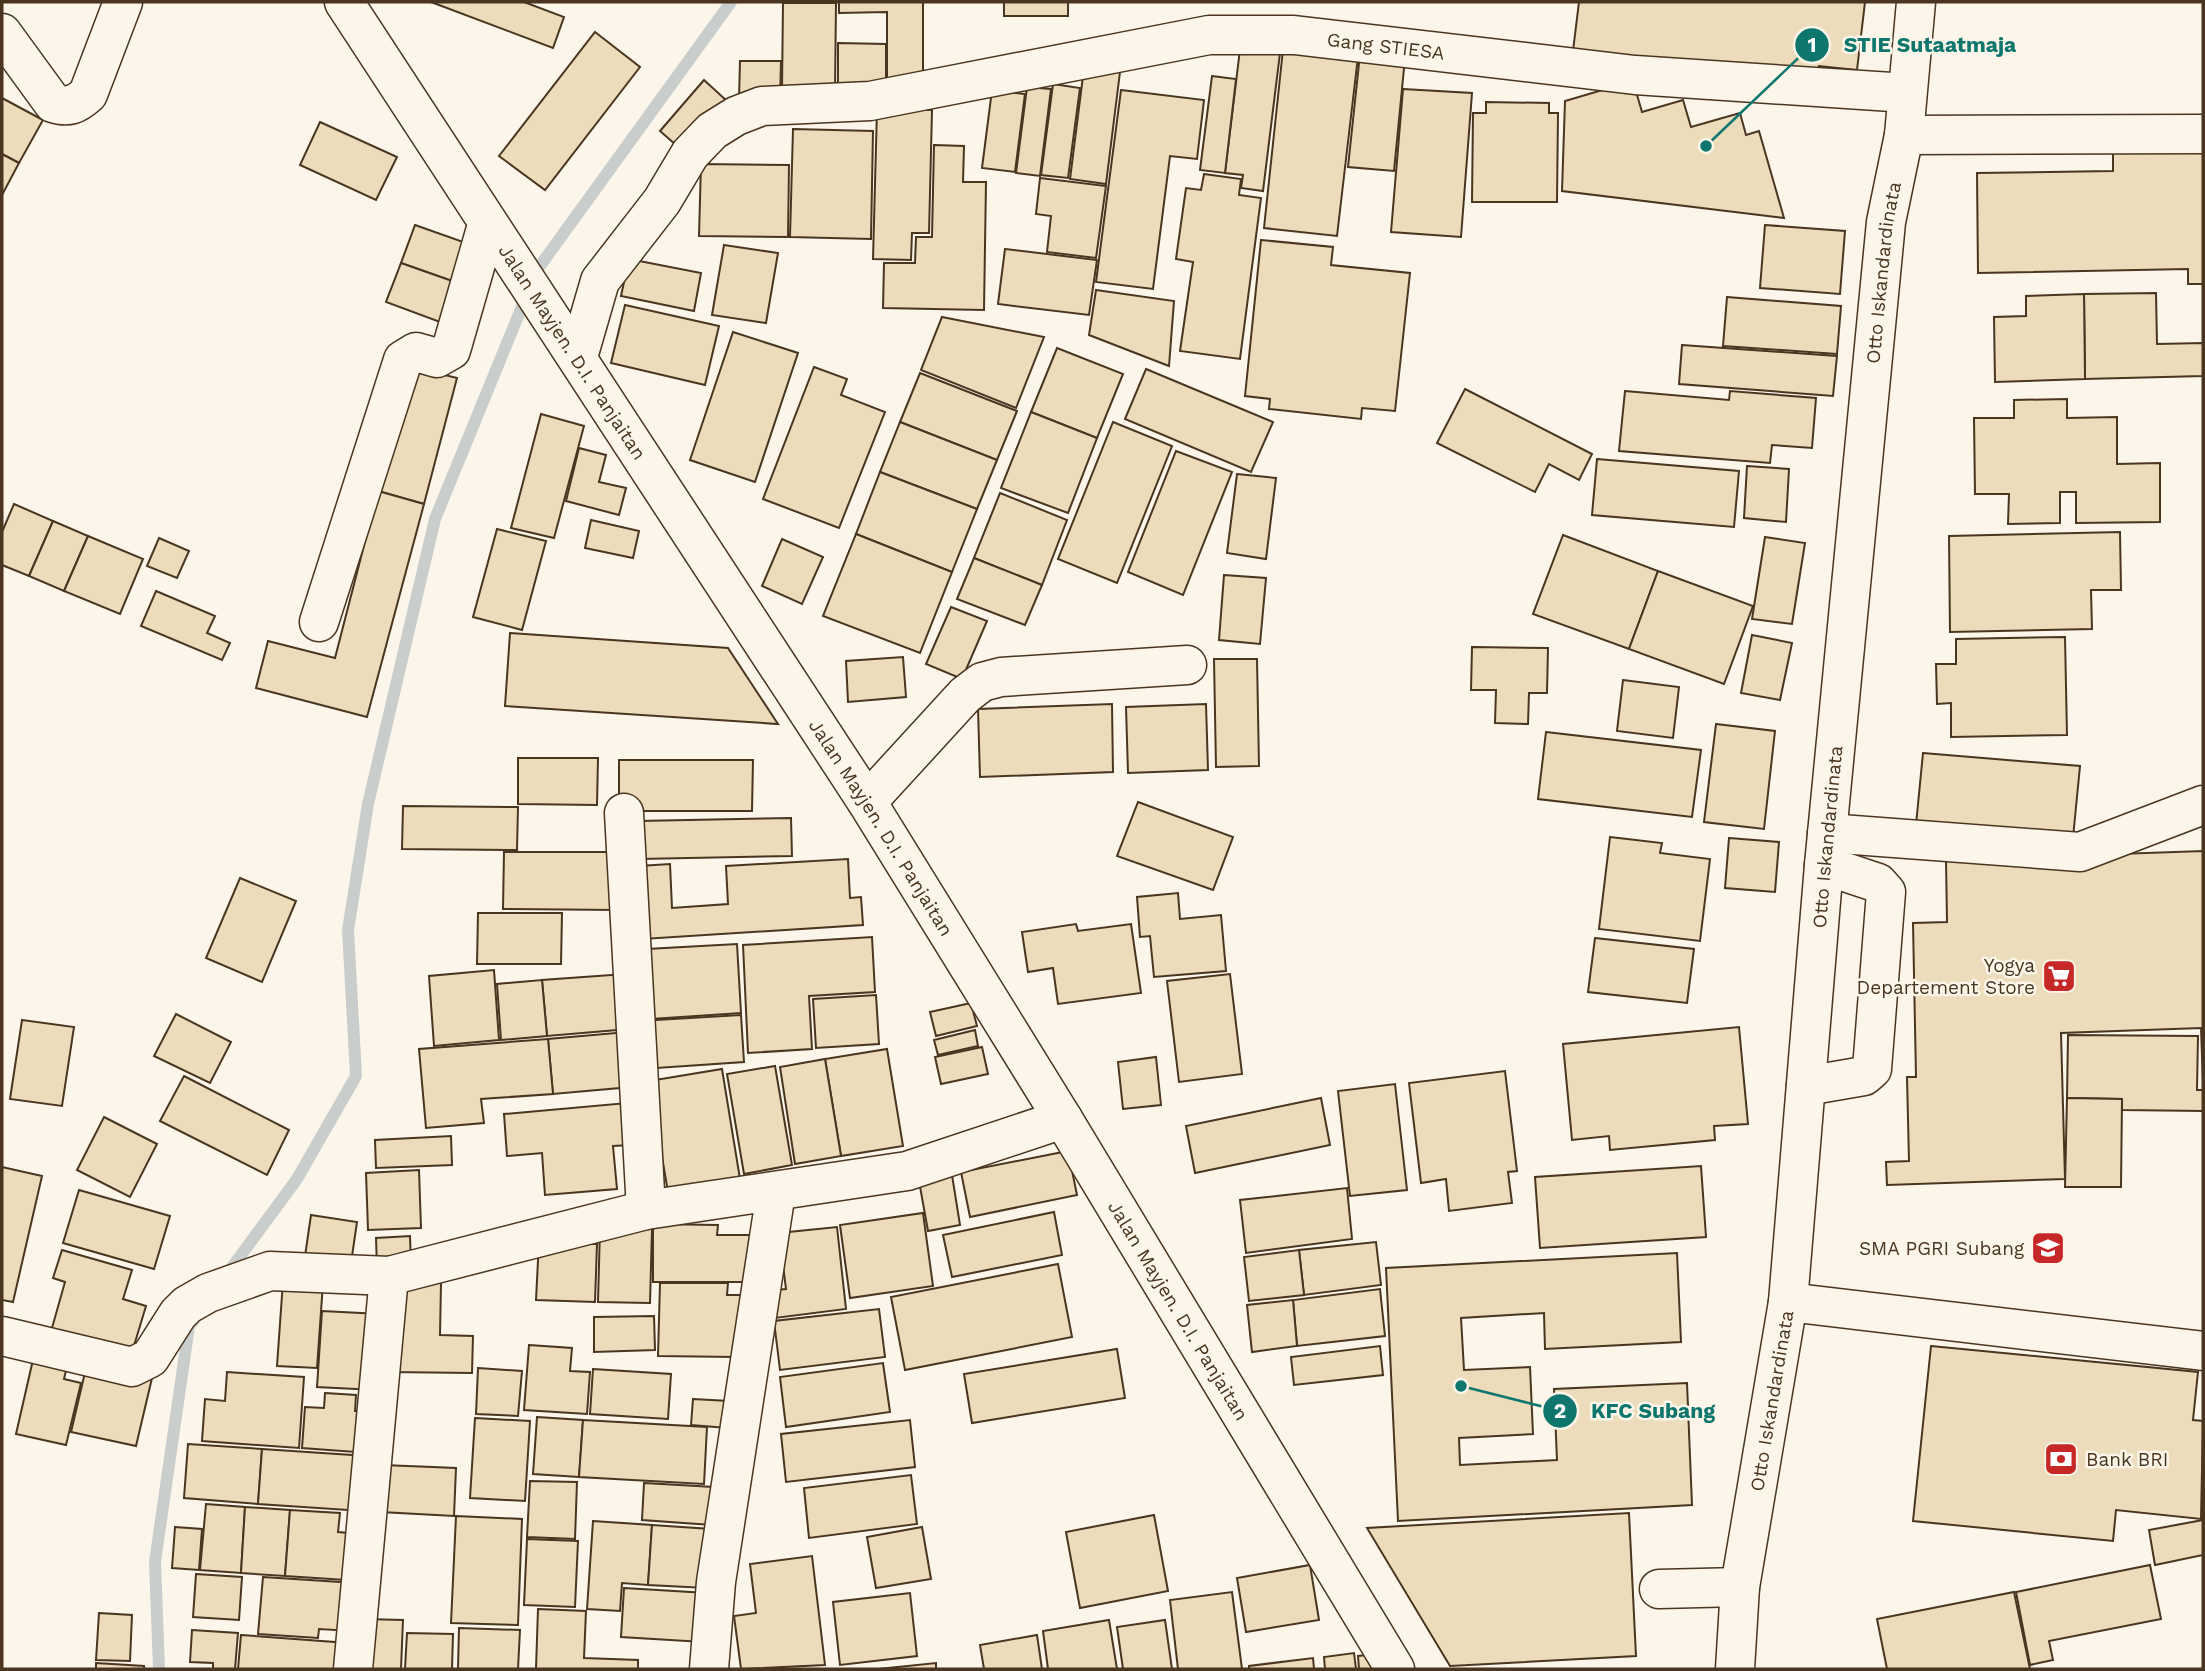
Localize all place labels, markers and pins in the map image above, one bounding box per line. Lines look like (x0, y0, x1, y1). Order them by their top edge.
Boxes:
callout: STIE Sutaatmaja (1794, 24, 2030, 66)
place label: Yogya Departement Store (1856, 954, 2035, 999)
supermarket icon: Yogya Departement Store (2040, 957, 2078, 995)
school or university icon: SMA PGRI Subang (2029, 1229, 2067, 1267)
place label: SMA PGRI Subang (1859, 1237, 2025, 1260)
callout: KFC Subang (1542, 1390, 1729, 1432)
bank icon: Bank BRI (2042, 1440, 2080, 1478)
place label: Bank BRI (2086, 1448, 2168, 1471)

